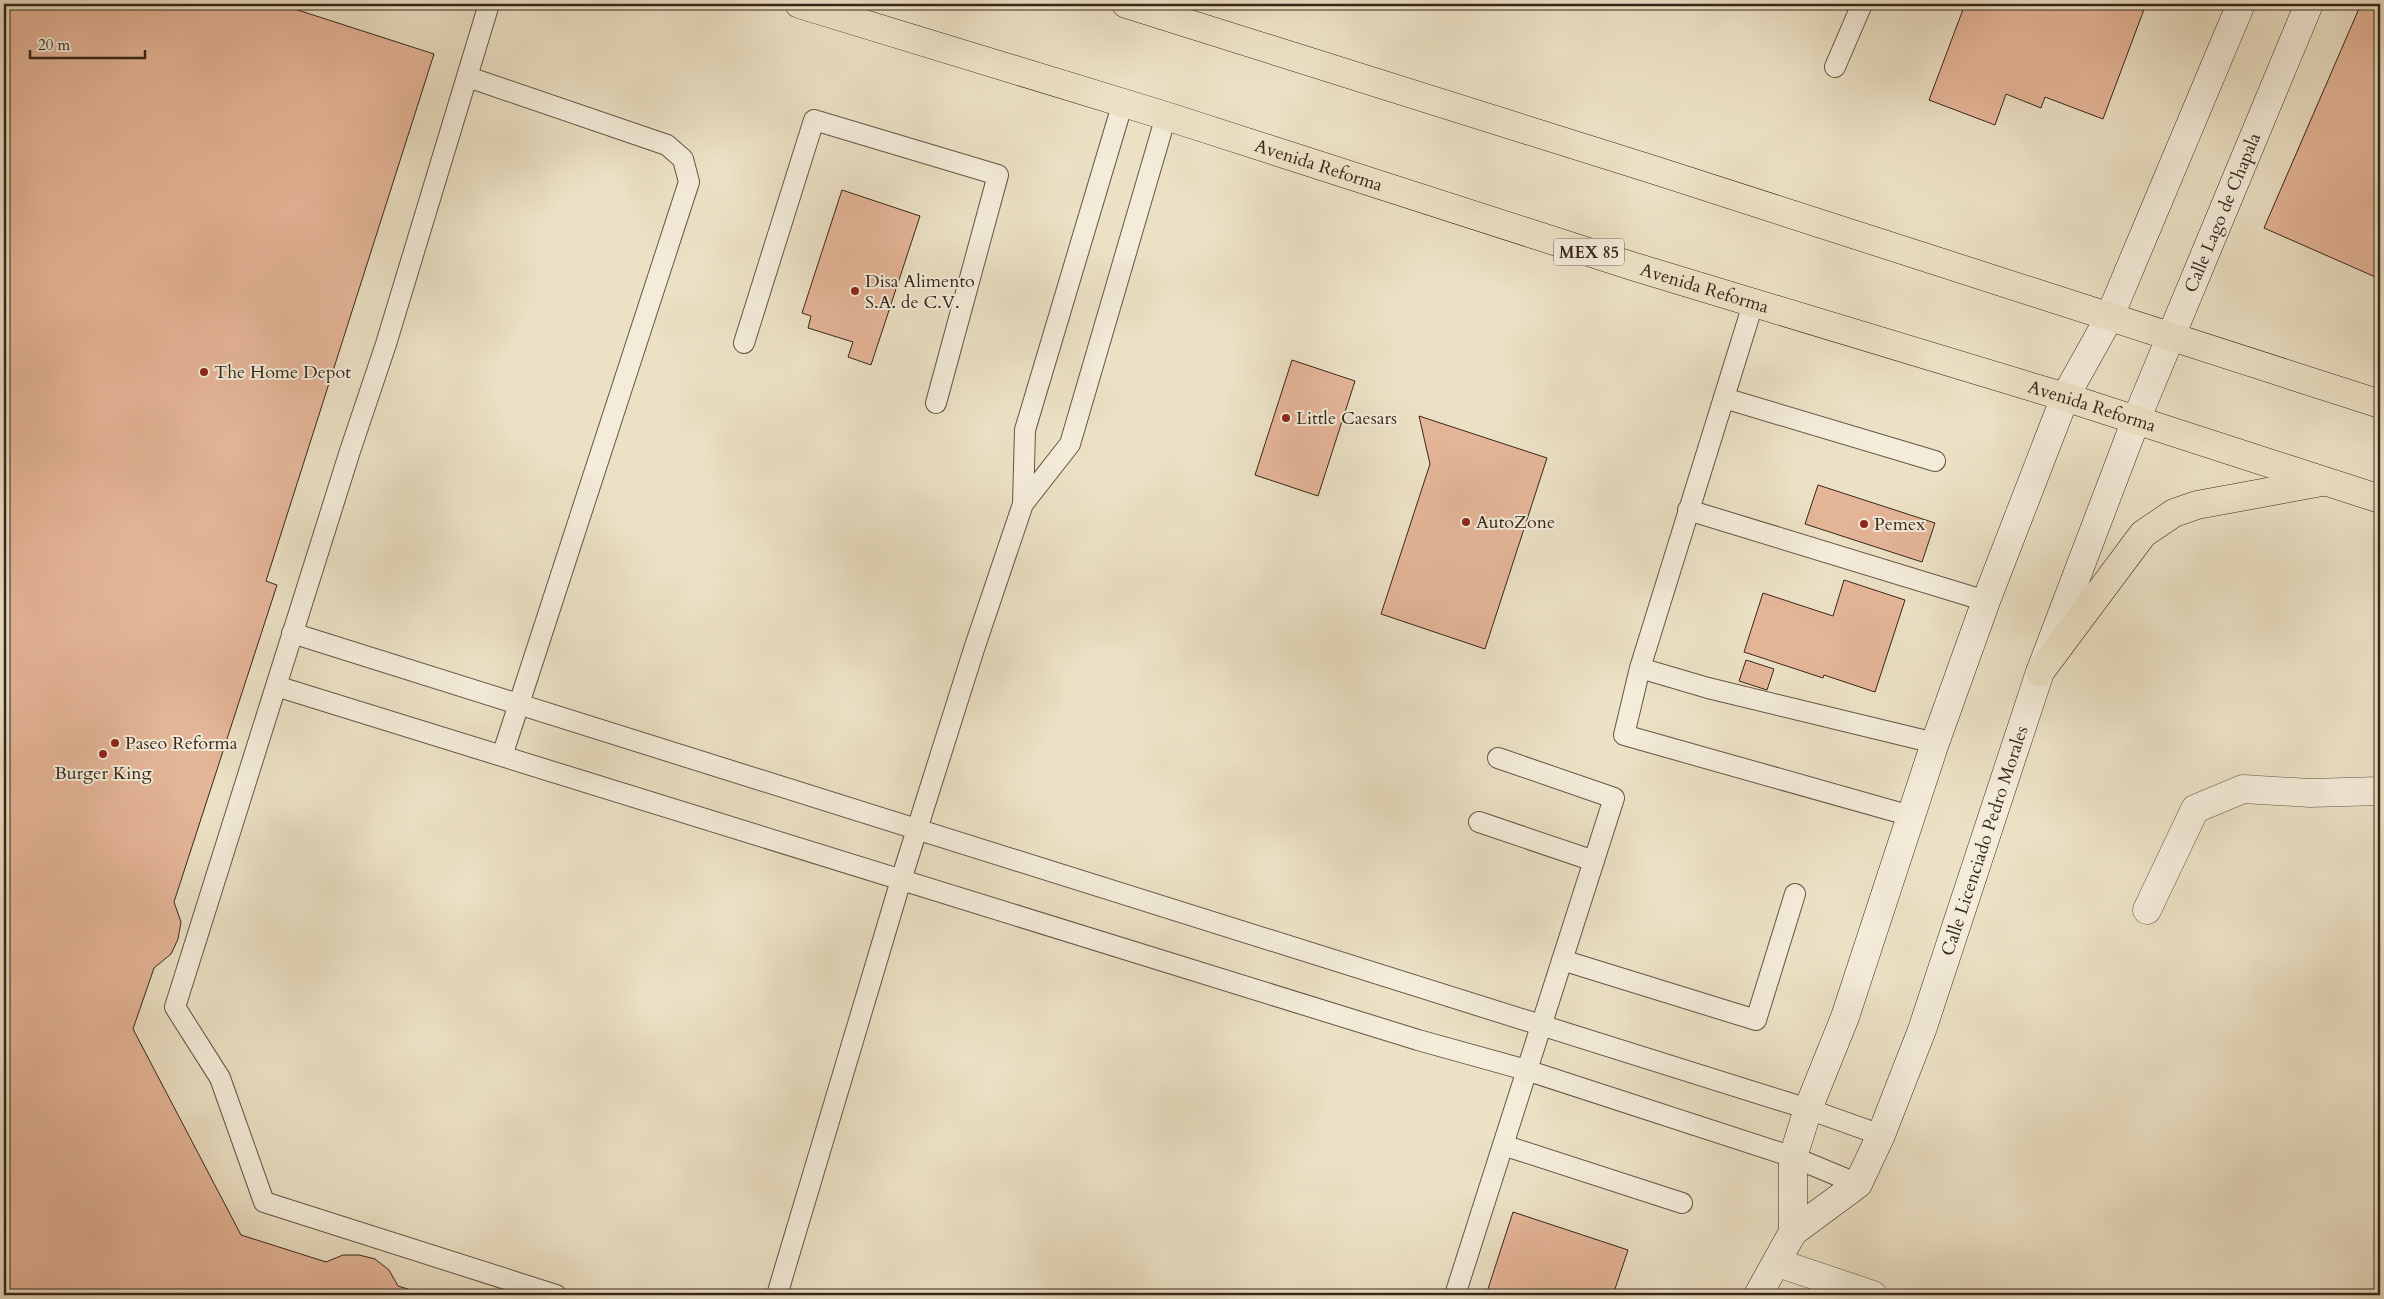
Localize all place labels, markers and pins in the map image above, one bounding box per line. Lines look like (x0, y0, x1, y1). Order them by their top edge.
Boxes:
place label: Disa Alimento S.A. de C.V. (865, 269, 975, 315)
marker: Disa Alimento S.A. de C.V. (849, 285, 861, 297)
place label: The Home Depot (214, 360, 351, 385)
marker: The Home Depot (198, 366, 210, 378)
place label: Little Caesars (1296, 406, 1397, 431)
marker: Little Caesars (1280, 412, 1292, 424)
place label: AutoZone (1476, 510, 1555, 535)
place label: Pemex (1874, 512, 1925, 537)
marker: AutoZone (1460, 516, 1472, 528)
marker: Pemex (1858, 518, 1870, 530)
place label: Paseo Reforma (125, 731, 238, 756)
marker: Paseo Reforma (109, 737, 121, 749)
marker: Burger King (97, 748, 109, 760)
place label: Burger King (54, 761, 152, 786)

